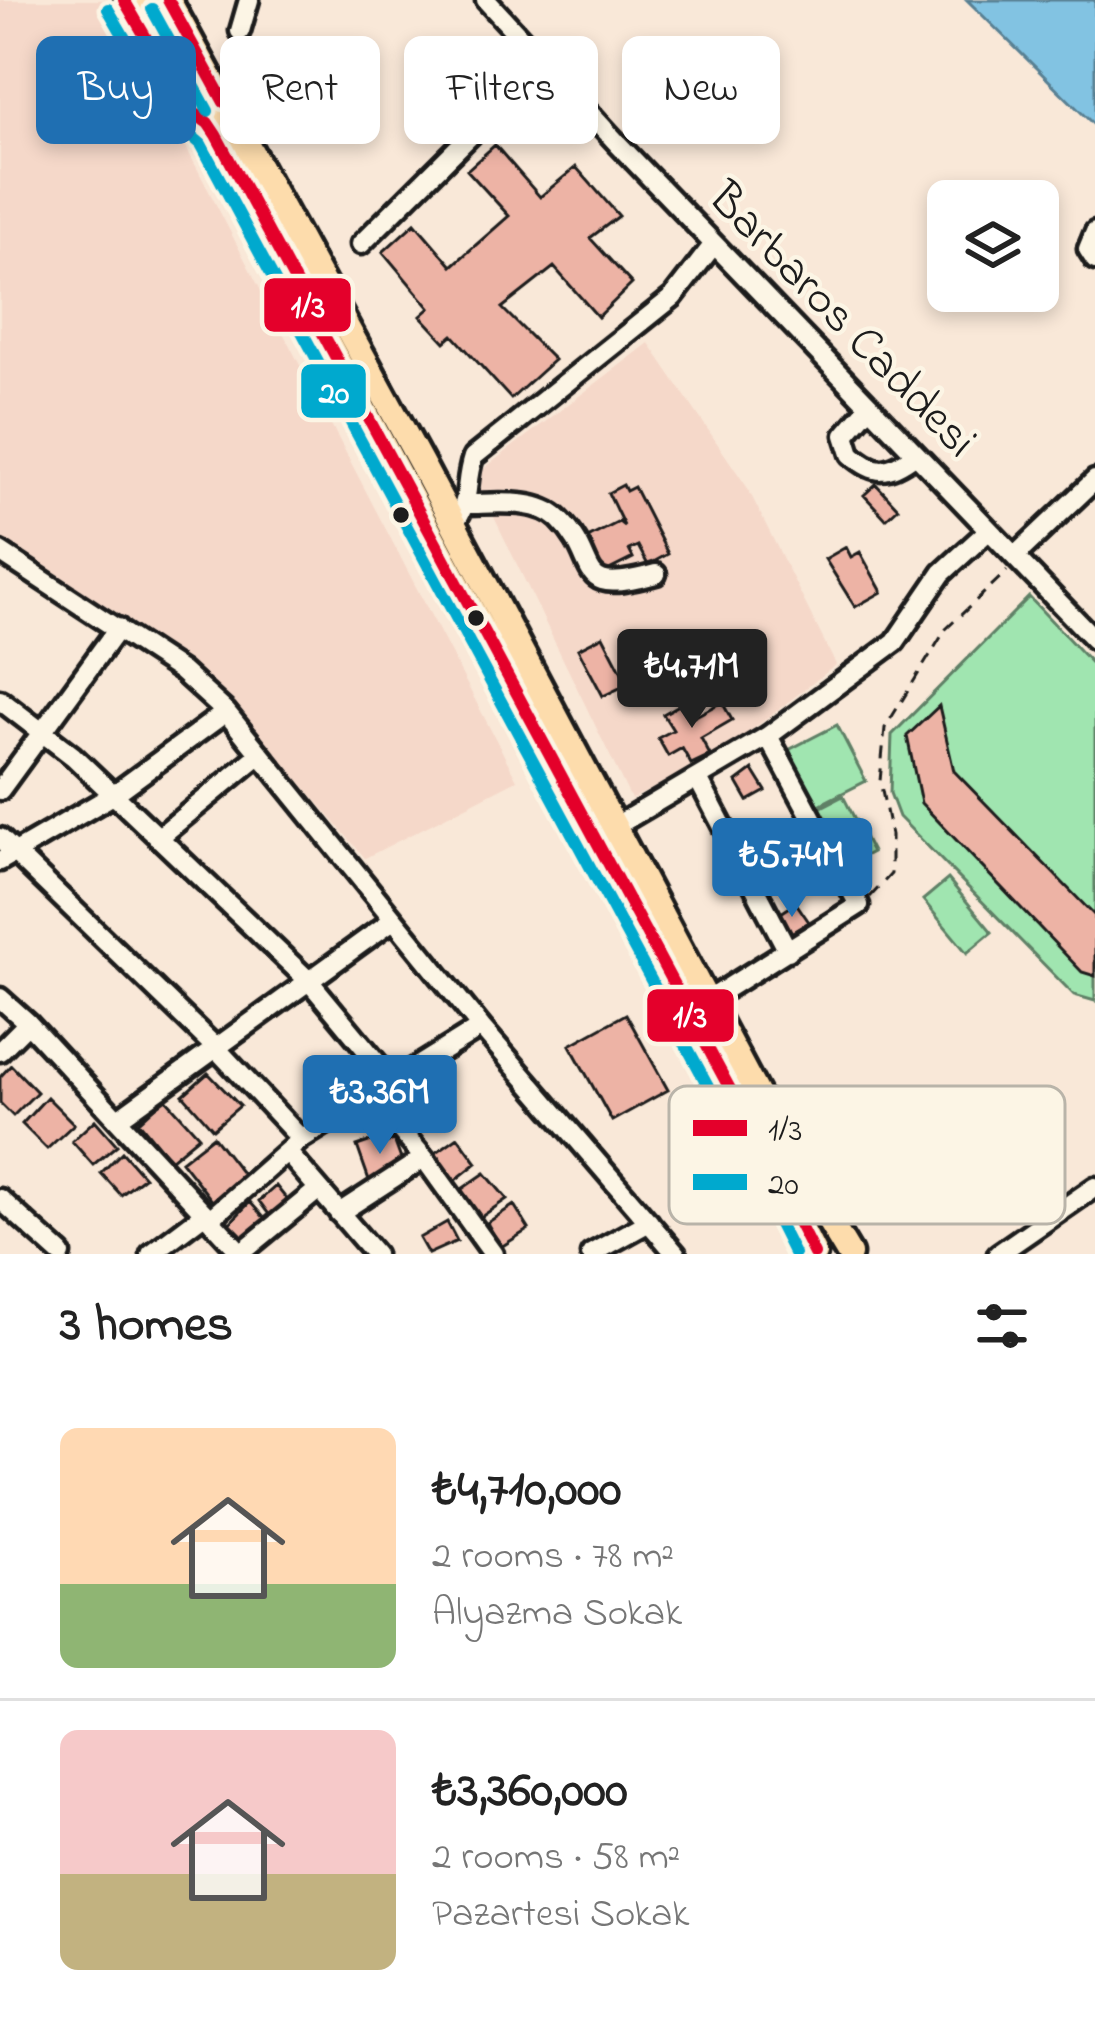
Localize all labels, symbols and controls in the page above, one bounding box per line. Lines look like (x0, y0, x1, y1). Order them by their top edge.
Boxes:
chip: Buy (36, 36, 196, 144)
chip: Rent (220, 36, 380, 144)
chip: Filters (404, 36, 598, 144)
chip: New (622, 36, 780, 144)
street label: Barbaros Caddesi (690, 166, 992, 475)
map controls (927, 180, 1059, 312)
button: layers (927, 180, 1059, 312)
line badge: 1/3 (262, 276, 353, 334)
text: 1/3 (291, 285, 325, 333)
line badge: 20 (299, 362, 368, 420)
text: 20 (318, 371, 349, 419)
unlabelled marker (390, 504, 412, 526)
unlabelled marker (465, 607, 487, 629)
pin: ₺4.71M (594, 629, 790, 731)
text: ₺4.71M (644, 639, 740, 696)
pin: ₺5.74M (694, 818, 890, 920)
text: ₺5.74M (739, 828, 845, 885)
line badge: 1/3 (645, 987, 736, 1044)
text: 1/3 (673, 995, 707, 1043)
pin: ₺3.36M (282, 1055, 478, 1157)
text: ₺3.36M (330, 1065, 430, 1122)
legend (669, 1086, 1065, 1224)
text: 1/3 (768, 1108, 802, 1156)
text: 20 (768, 1162, 799, 1210)
text: 3 homes (60, 1289, 233, 1364)
icon: filters (969, 1293, 1035, 1359)
text: ₺4,710,000 (432, 1454, 621, 1529)
icon: home (156, 1476, 300, 1620)
text: 2 rooms · 78 m² (432, 1529, 674, 1586)
text: Alyazma Sokak (432, 1586, 682, 1643)
text: ₺3,360,000 (432, 1755, 628, 1830)
icon: home (156, 1778, 300, 1922)
text: 2 rooms · 58 m² (432, 1830, 680, 1887)
text: Pazartesi Sokak (432, 1887, 689, 1944)

